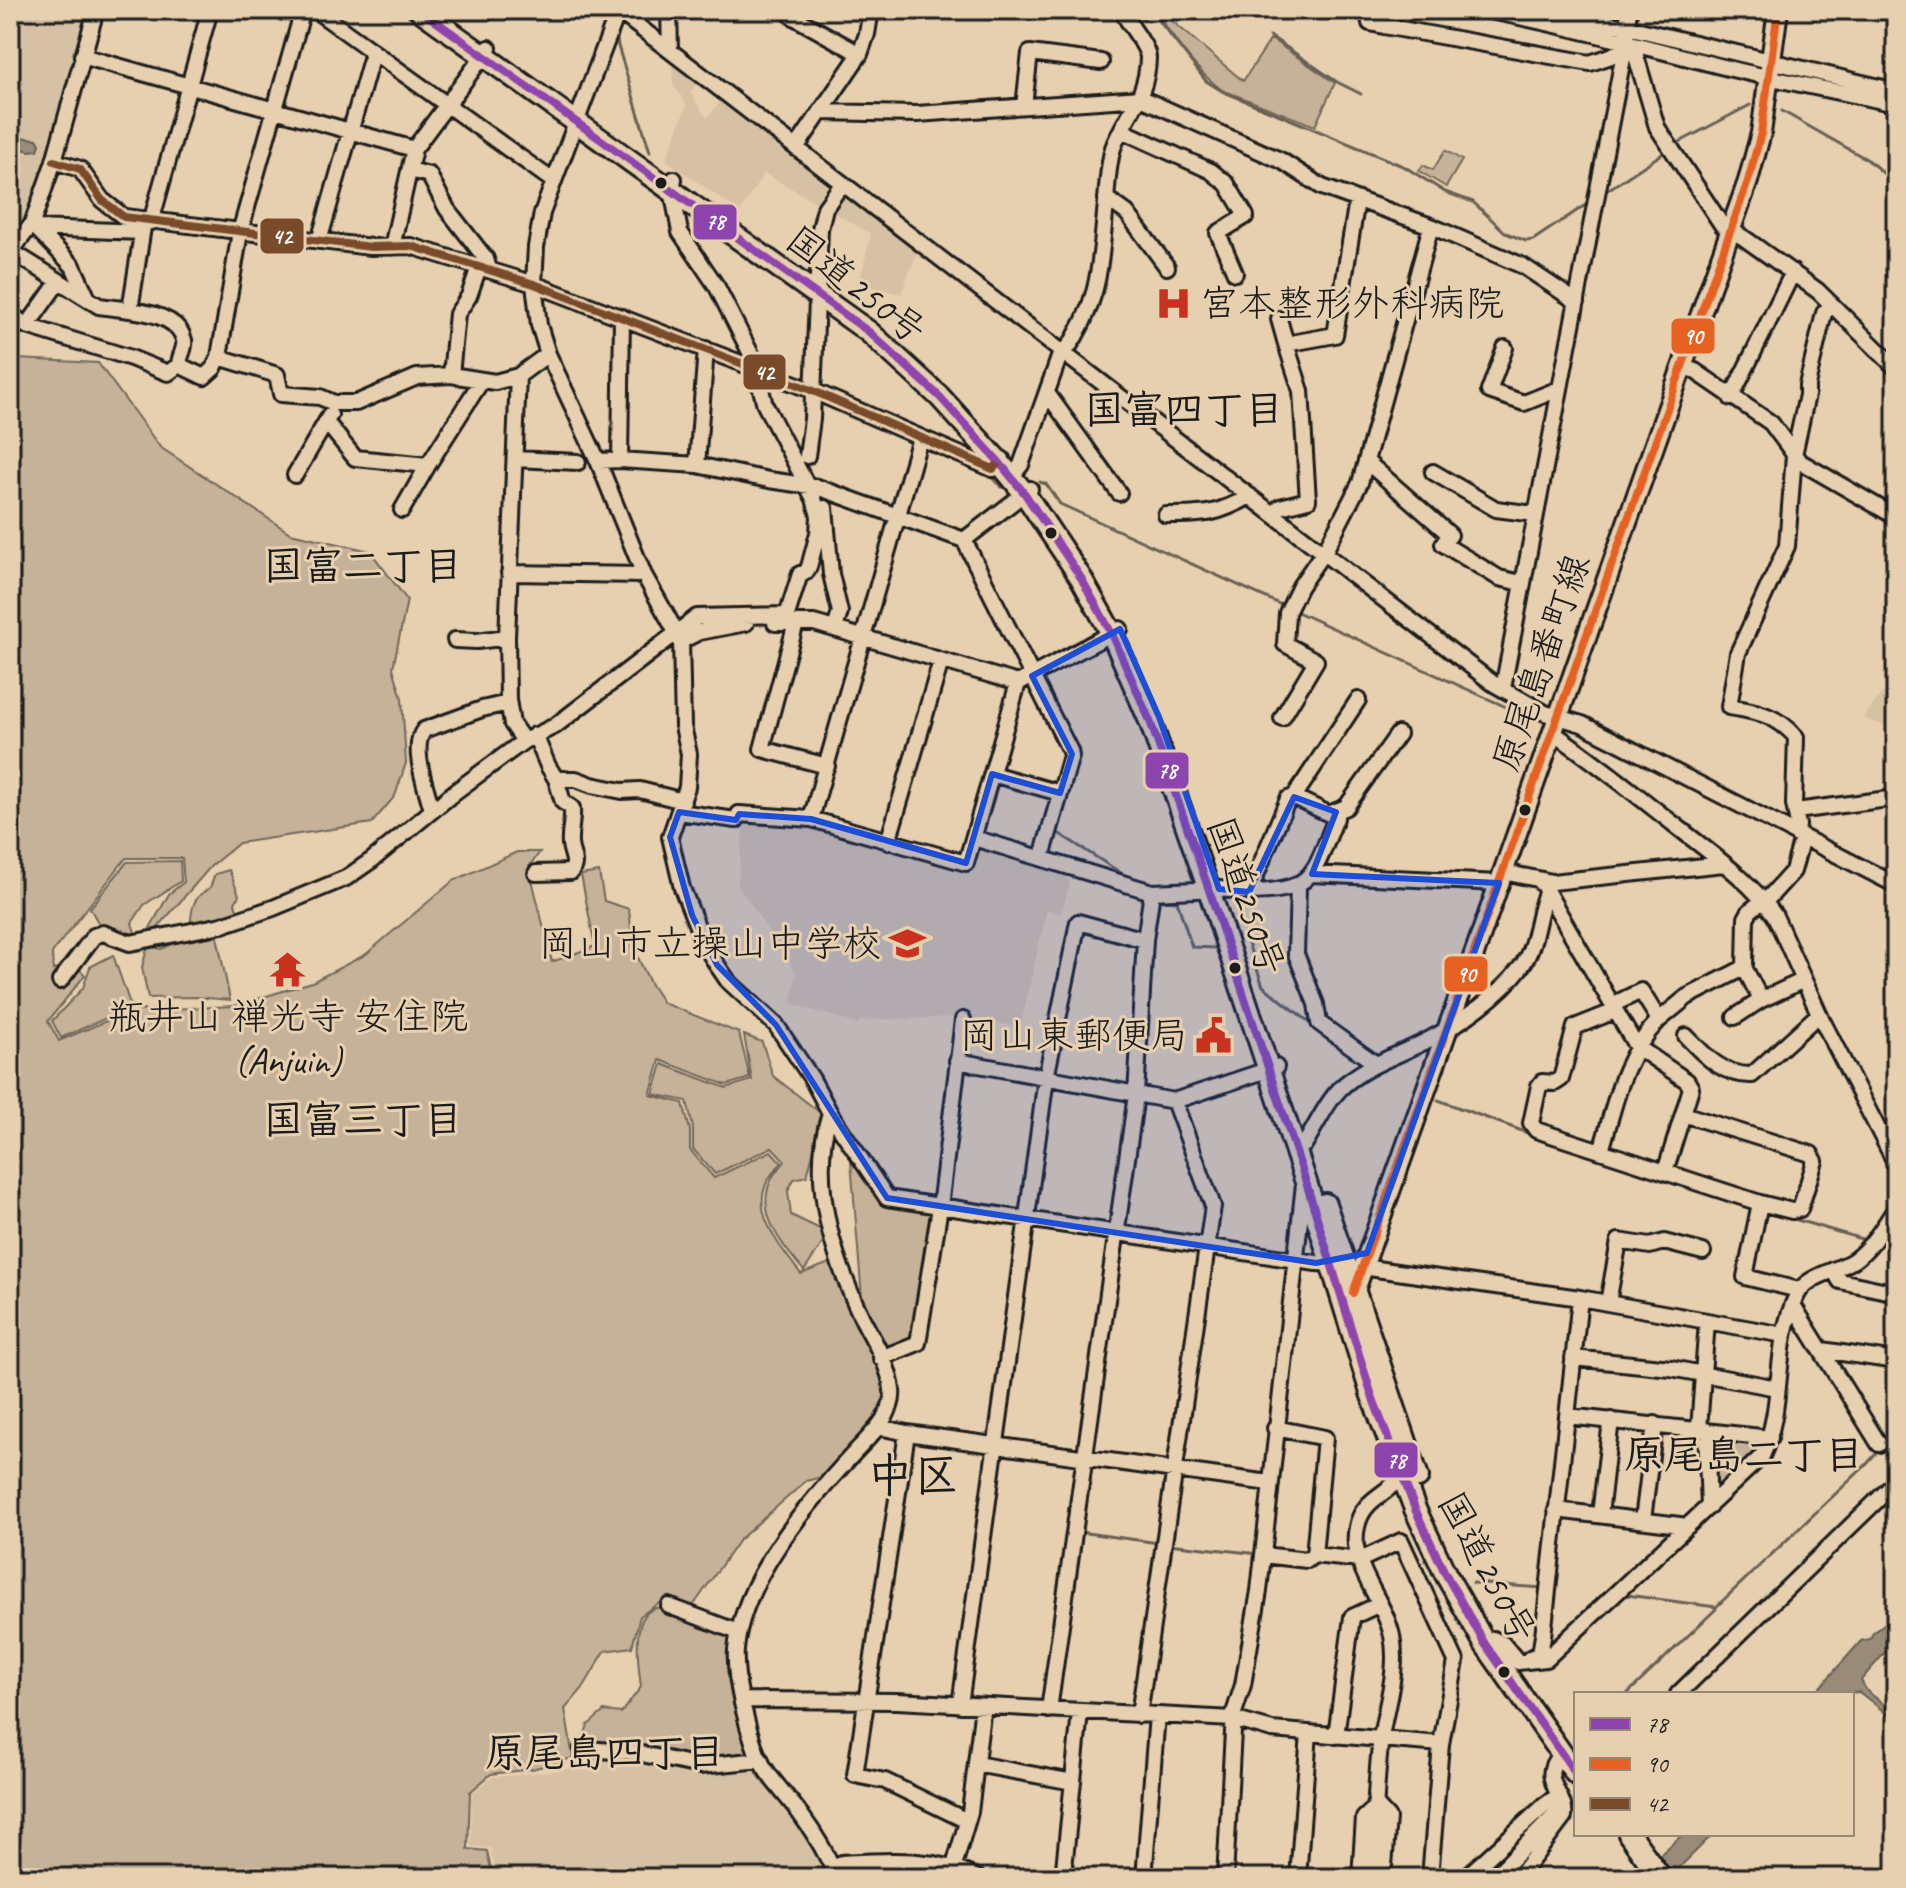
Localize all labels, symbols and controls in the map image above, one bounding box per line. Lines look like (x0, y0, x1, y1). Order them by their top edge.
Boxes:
unlabelled marker (653, 175, 669, 191)
line badge: 78 (692, 203, 738, 241)
text: 78 (705, 208, 728, 236)
street label: 国道250号 (776, 216, 936, 354)
line badge: 42 (259, 217, 305, 255)
text: 42 (272, 223, 294, 251)
place label: 宮本整形外科病院 (1200, 280, 1504, 327)
hospital icon: 宮本整形外科病院 (1155, 284, 1193, 322)
line badge: 90 (1670, 317, 1716, 355)
text: 90 (1683, 323, 1705, 351)
line badge: 42 (742, 353, 787, 391)
text: 42 (754, 359, 776, 387)
district label: 国富四丁目 (1084, 385, 1284, 435)
unlabelled marker (1043, 525, 1059, 541)
district label: 国富二丁目 (263, 541, 463, 591)
street label: 原尾島番町線 (1482, 548, 1600, 778)
line badge: 78 (1144, 751, 1190, 790)
text: 78 (1157, 757, 1180, 785)
unlabelled marker (1517, 802, 1533, 818)
street label: 国道250号 (1197, 810, 1295, 982)
place label: 岡山市立操山中学校 (539, 920, 881, 967)
school or university icon: 岡山市立操山中学校 (888, 924, 926, 962)
temple icon: 瓶井山 禅光寺 安住院 (Anjuin) (269, 951, 307, 989)
line badge: 90 (1443, 955, 1489, 993)
unlabelled marker (1227, 960, 1243, 976)
text: 90 (1456, 961, 1478, 989)
place label: 瓶井山 禅光寺 安住院 (Anjuin) (108, 993, 468, 1084)
place label: 岡山東郵便局 (960, 1012, 1188, 1059)
public building icon: 岡山東郵便局 (1195, 1016, 1233, 1054)
district label: 国富三丁目 (263, 1095, 463, 1145)
district label: 原尾島二丁目 (1624, 1430, 1864, 1480)
line badge: 78 (1373, 1441, 1419, 1479)
district label: 中区 (867, 1447, 959, 1505)
text: 78 (1386, 1447, 1409, 1475)
street label: 国道250号 (1427, 1483, 1547, 1651)
unlabelled marker (1496, 1664, 1512, 1680)
legend (1574, 1692, 1854, 1836)
text: 78 (1646, 1709, 1670, 1739)
district label: 原尾島四丁目 (485, 1728, 725, 1778)
text: 90 (1646, 1749, 1670, 1779)
text: 42 (1646, 1789, 1670, 1819)

